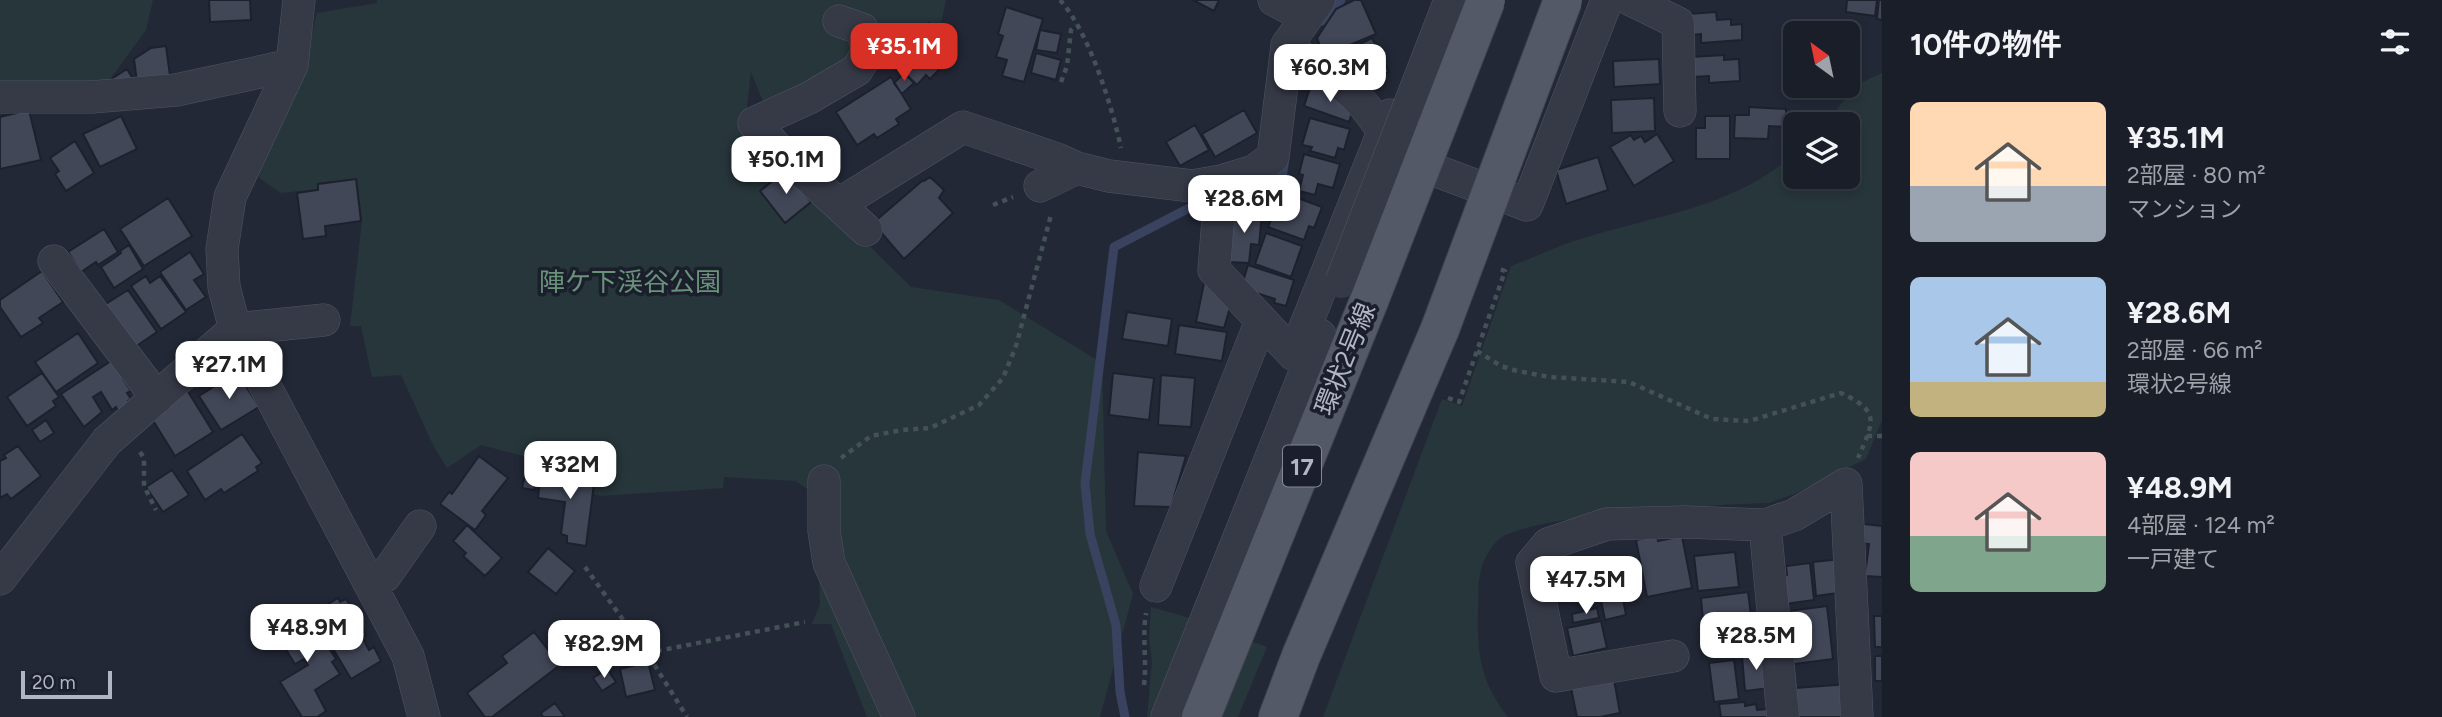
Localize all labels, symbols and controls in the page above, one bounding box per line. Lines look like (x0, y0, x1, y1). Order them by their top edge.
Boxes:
north arrow (1783, 21, 1860, 98)
map controls (1783, 21, 1860, 189)
icon: filters (2376, 23, 2414, 61)
pin: ¥35.1M (847, 24, 961, 83)
text: 10件の物件 (1910, 26, 2062, 63)
text: ¥35.1M (867, 32, 941, 60)
pin: ¥60.3M (1273, 44, 1387, 104)
text: ¥60.3M (1290, 53, 1370, 81)
button: layers (1783, 112, 1860, 189)
text: ¥35.1M (2127, 119, 2225, 156)
icon: home (1966, 130, 2050, 214)
pin: ¥50.1M (729, 136, 843, 196)
text: ¥50.1M (747, 145, 825, 173)
text: 2部屋 · 80 m² (2127, 161, 2265, 189)
pin: ¥28.6M (1187, 176, 1301, 235)
text: ¥28.6M (1204, 184, 1284, 212)
text: マンション (2127, 195, 2242, 223)
park label: 陣ケ下渓谷公園 (539, 266, 721, 298)
text: ¥28.6M (2127, 294, 2231, 331)
street label: 環状2号線 (1308, 298, 1382, 420)
icon: home (1966, 305, 2050, 389)
text: 2部屋 · 66 m² (2127, 336, 2263, 364)
pin: ¥27.1M (172, 342, 286, 401)
text: ¥27.1M (192, 350, 266, 378)
text: 環状2号線 (2127, 370, 2232, 398)
pin: ¥32M (529, 442, 611, 501)
road number: 17 (1283, 446, 1321, 486)
text: ¥32M (540, 450, 600, 478)
text: ¥48.9M (2127, 469, 2233, 506)
icon: home (1966, 480, 2050, 564)
text: 4部屋 · 124 m² (2127, 511, 2275, 539)
text: 一戸建て (2127, 545, 2219, 573)
pin: ¥47.5M (1529, 556, 1643, 616)
text: ¥47.5M (1546, 565, 1626, 593)
pin: ¥48.9M (250, 604, 364, 664)
pin: ¥28.5M (1699, 612, 1813, 672)
text: ¥48.9M (266, 613, 348, 641)
pin: ¥82.9M (547, 620, 661, 680)
text: ¥28.5M (1716, 621, 1796, 649)
text: ¥82.9M (564, 629, 644, 657)
scale bar (21, 668, 112, 700)
text: 20 m (32, 671, 76, 694)

